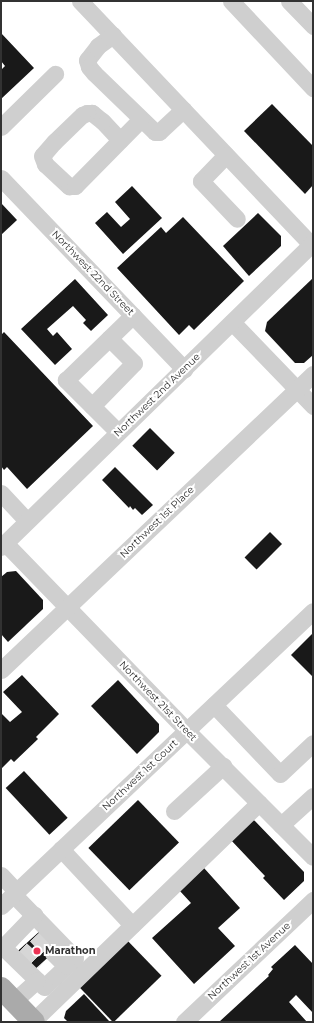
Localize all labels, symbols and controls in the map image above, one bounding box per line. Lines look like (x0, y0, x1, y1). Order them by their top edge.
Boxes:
street label: Northwest 22nd Street (49, 228, 137, 318)
street label: Northwest 2nd Avenue (111, 351, 203, 439)
street label: Northwest 1st Place (118, 484, 196, 560)
street label: Northwest 21st Street (117, 658, 199, 744)
street label: Northwest 1st Court (100, 737, 180, 813)
street label: Northwest 1st Avenue (205, 920, 293, 1002)
place label: Marathon (45, 945, 96, 957)
marker: Marathon (32, 946, 42, 956)

